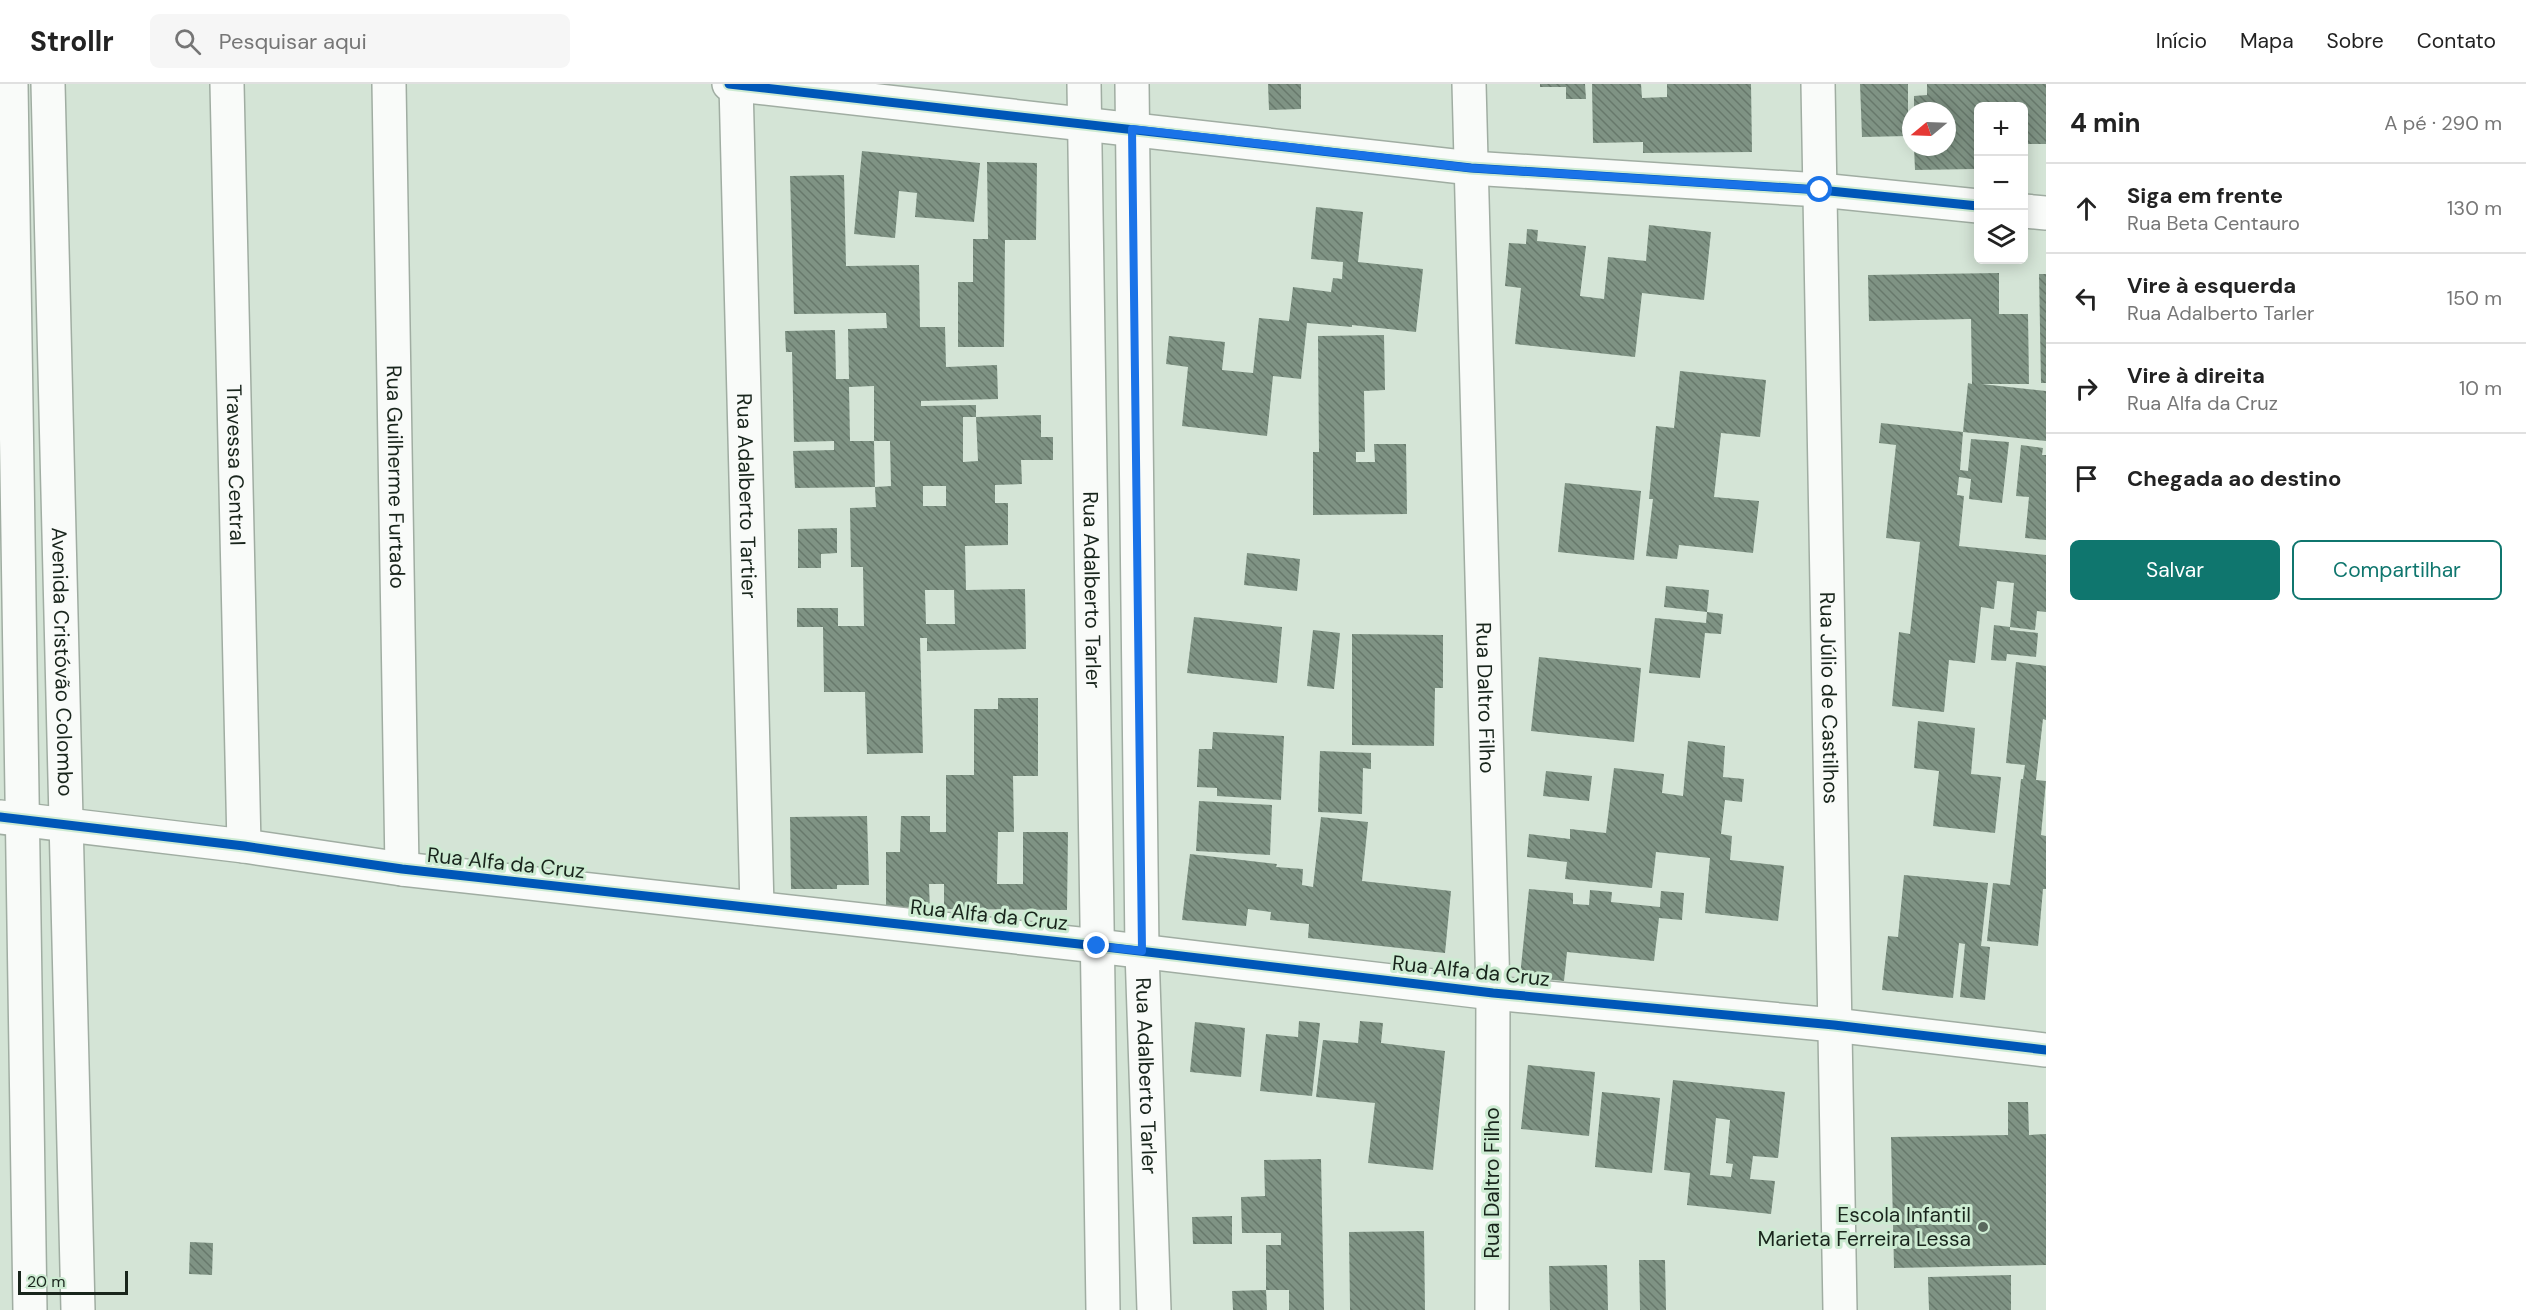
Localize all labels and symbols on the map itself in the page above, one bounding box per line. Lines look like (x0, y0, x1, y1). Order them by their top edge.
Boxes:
north arrow (1902, 102, 1956, 156)
route start (1806, 176, 1832, 202)
street label: Rua Guilherme Furtado (380, 365, 411, 589)
street label: Travessa Central (220, 384, 251, 546)
street label: Rua Adalberto Tartier (730, 393, 763, 599)
street label: Rua Adalberto Tarler (1076, 491, 1107, 689)
street label: Avenida Cristóvão Colombo (45, 527, 79, 797)
street label: Rua Júlio de Castilhos (1813, 592, 1845, 804)
street label: Rua Daltro Filho (1469, 622, 1501, 774)
street label: Rua Alfa da Cruz (426, 841, 586, 885)
street label: Rua Alfa da Cruz (909, 893, 1069, 937)
route end (1083, 932, 1109, 958)
street label: Rua Alfa da Cruz (1391, 949, 1551, 993)
street label: Rua Adalberto Tarler (1129, 977, 1163, 1175)
street label: Rua Daltro Filho (1478, 1107, 1506, 1259)
place label: Escola Infantil Marieta Ferreira Lessa (1758, 1201, 1971, 1253)
marker: Escola Infantil Marieta Ferreira Lessa (1976, 1220, 1990, 1234)
scale bar (18, 1268, 128, 1296)

